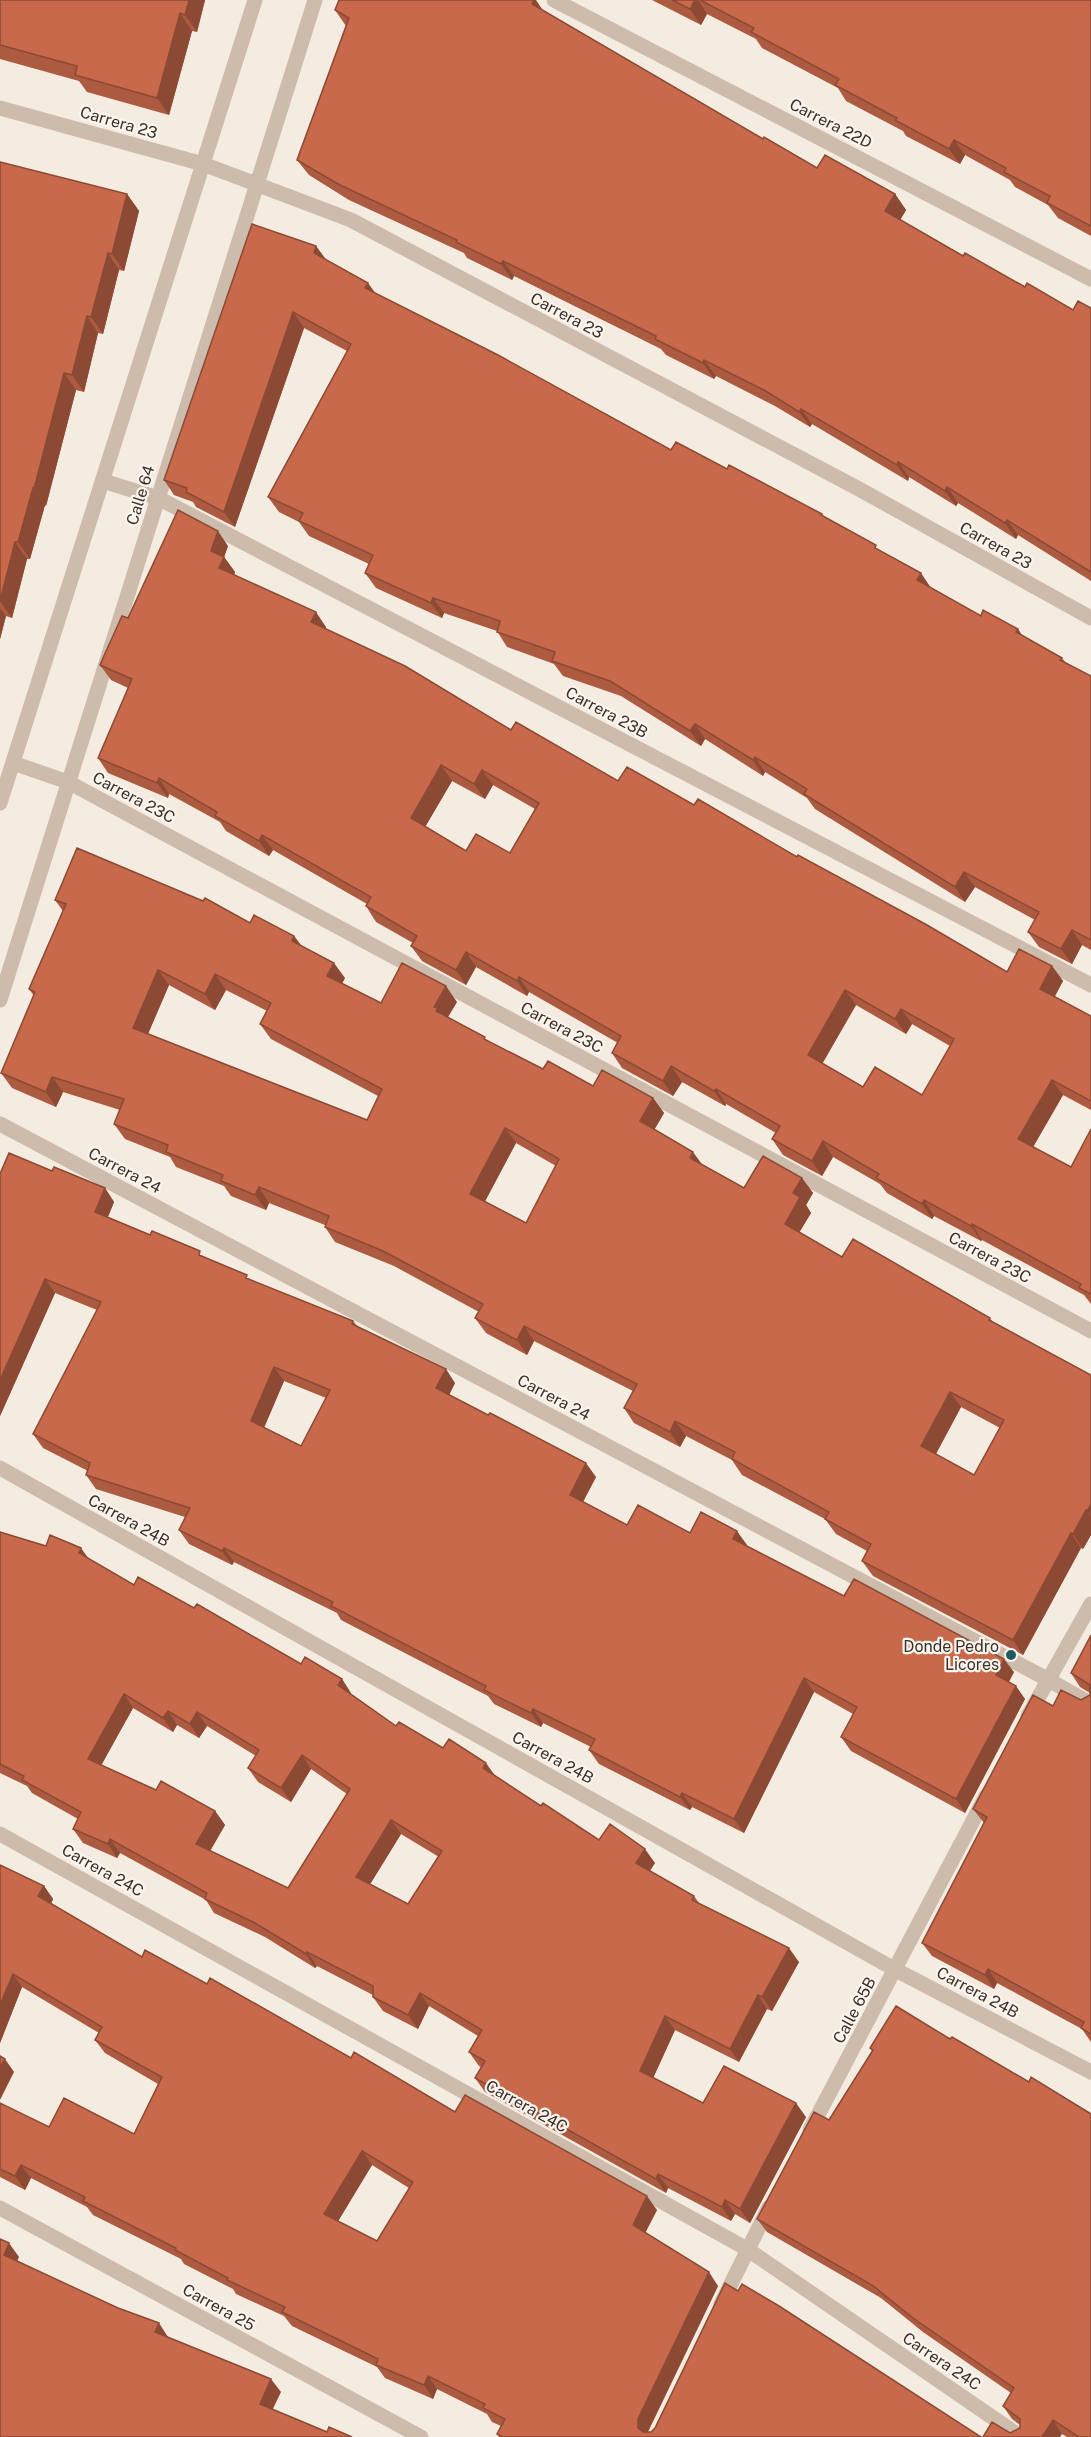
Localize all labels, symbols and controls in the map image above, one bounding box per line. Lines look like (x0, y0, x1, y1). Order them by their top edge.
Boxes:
street label: Carrera 22D (786, 95, 875, 152)
street label: Carrera 23 (78, 102, 160, 143)
street label: Carrera 23 (527, 288, 606, 342)
street label: Calle 64 (122, 463, 159, 527)
street label: Carrera 23 (956, 518, 1035, 573)
street label: Carrera 23B (562, 683, 651, 742)
street label: Carrera 23C (89, 768, 178, 827)
street label: Carrera 23C (517, 998, 606, 1057)
street label: Carrera 24 (85, 1143, 164, 1197)
street label: Carrera 23C (945, 1228, 1034, 1287)
street label: Carrera 24 (514, 1370, 593, 1424)
street label: Carrera 24B (85, 1490, 173, 1551)
place label: Donde Pedro Licores (903, 1637, 999, 1674)
marker: Donde Pedro Licores (1004, 1648, 1018, 1662)
street label: Carrera 24B (509, 1727, 597, 1788)
street label: Carrera 24C (59, 1840, 147, 1901)
street label: Carrera 24B (933, 1963, 1022, 2022)
street label: Calle 65B (829, 1974, 880, 2047)
street label: Carrera 24C (483, 2076, 571, 2137)
street label: Carrera 25 (179, 2280, 258, 2335)
street label: Carrera 24C (899, 2328, 985, 2395)

